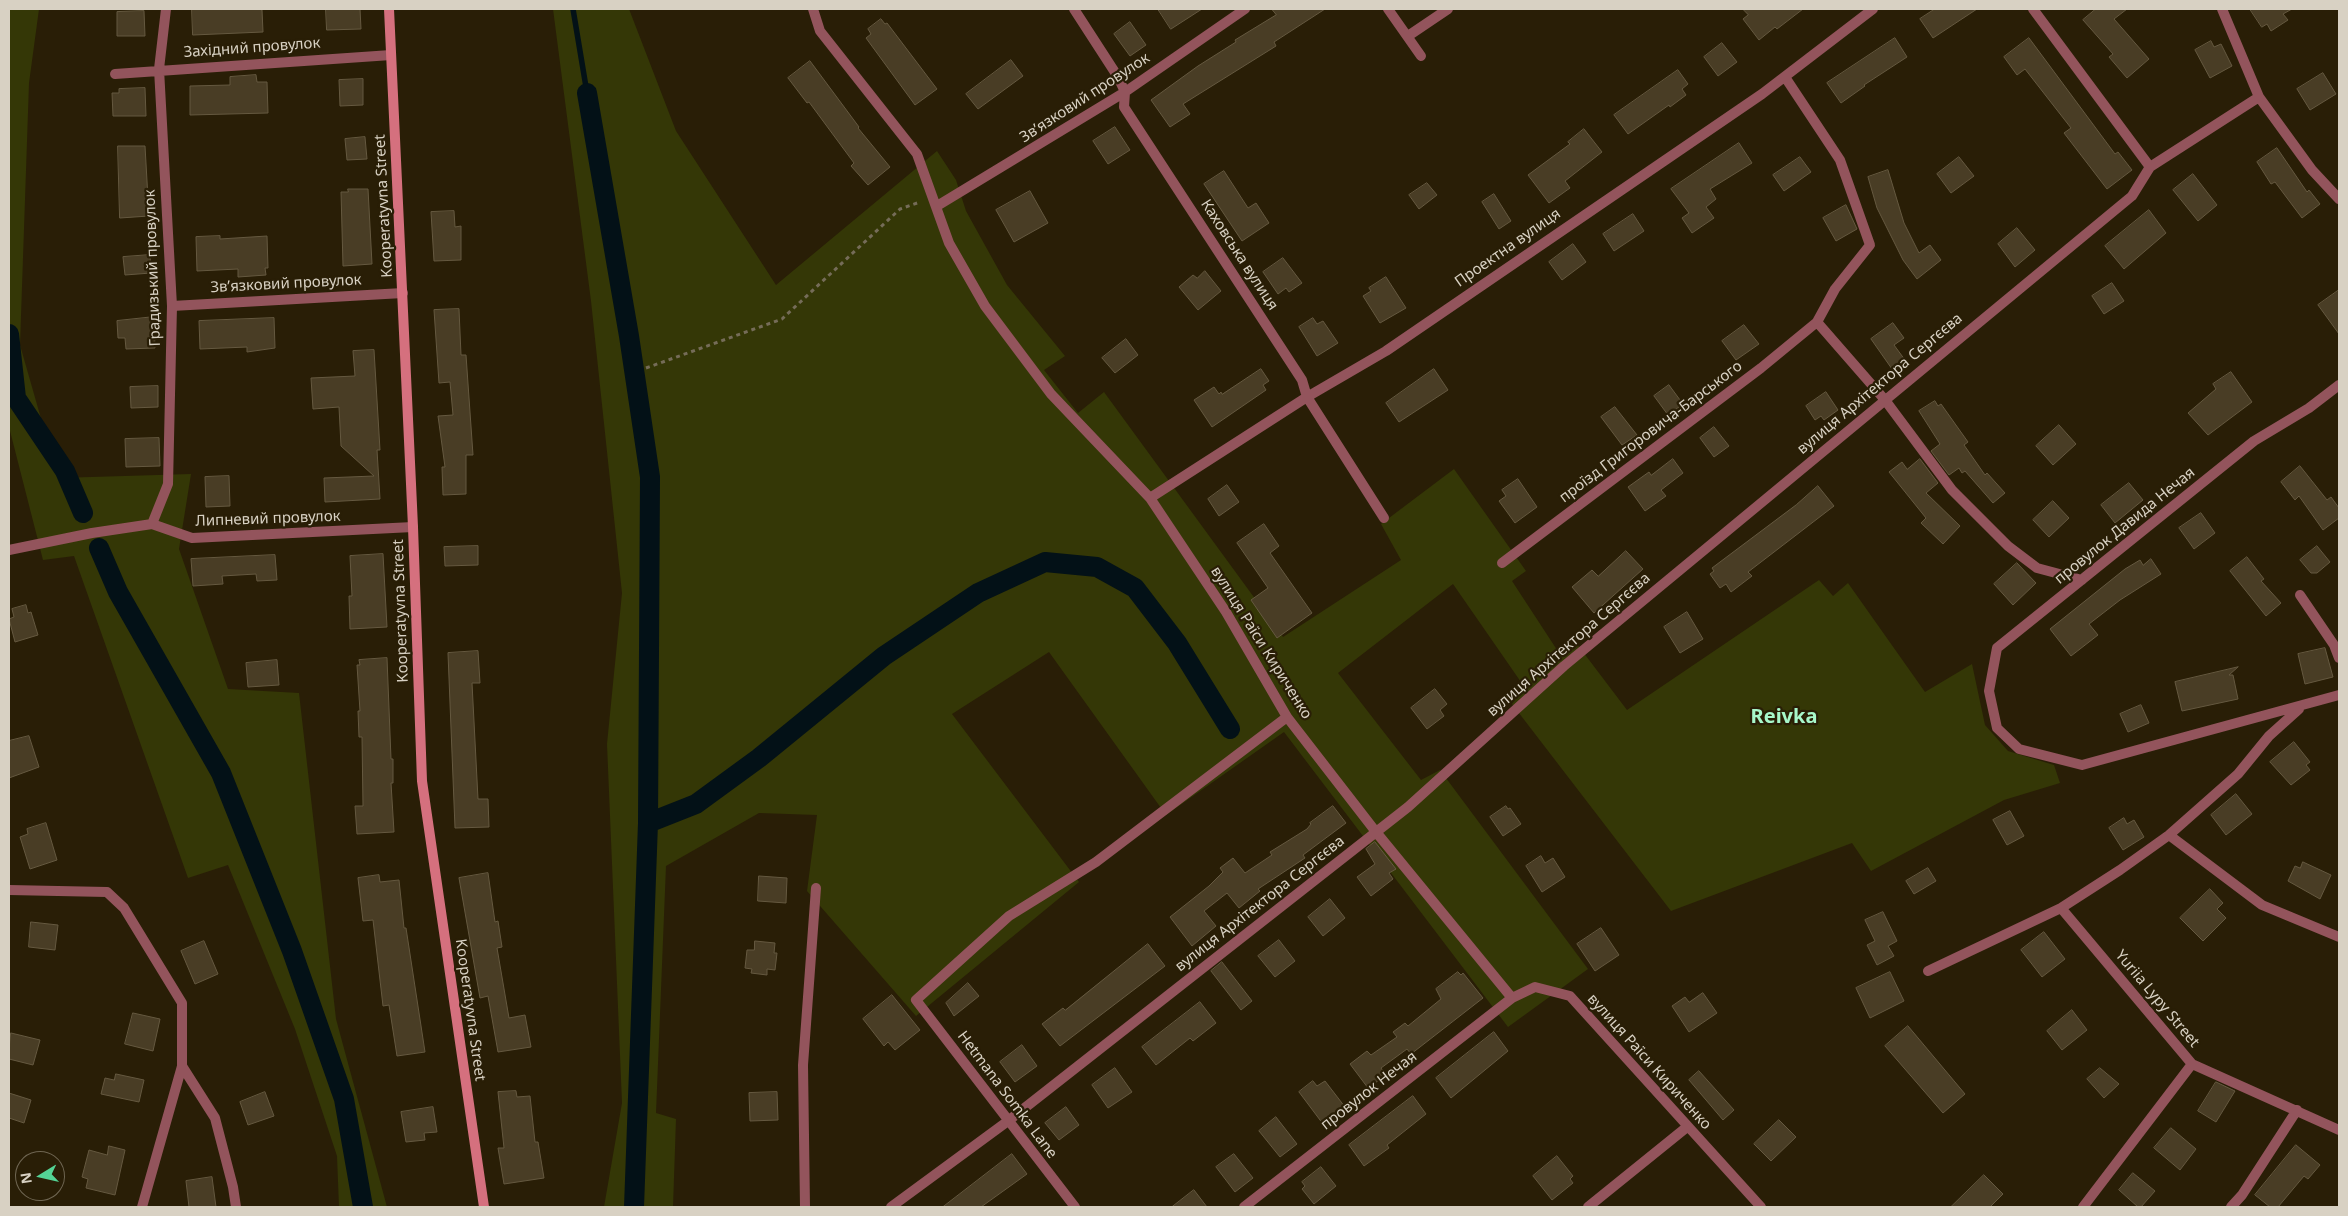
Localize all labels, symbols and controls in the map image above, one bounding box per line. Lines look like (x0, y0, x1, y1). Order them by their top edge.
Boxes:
street label: Західний провулок (183, 34, 321, 62)
street label: Звʼязковий провулок (1017, 49, 1153, 147)
street label: Kooperatyvna Street (371, 134, 397, 278)
street label: Градизький провулок (141, 189, 165, 347)
street label: Каховська вулиця (1196, 196, 1282, 314)
street label: Проектна вулиця (1452, 205, 1564, 291)
street label: Звʼязковий провулок (210, 271, 362, 297)
street label: вулиця Архітектора Сергєєва (1794, 310, 1966, 458)
street label: проїзд Григоровича-Барського (1556, 357, 1746, 507)
street label: провулок Давида Нечая (2051, 464, 2199, 588)
street label: Липневий провулок (195, 507, 341, 531)
street label: Kooperatyvna Street (390, 539, 412, 683)
street label: вулиця Раїси Кириченко (1207, 563, 1315, 723)
street label: вулиця Архітектора Сергєєва (1484, 569, 1654, 721)
district label: Reivka (1751, 705, 1817, 729)
street label: вулиця Архітектора Сергєєва (1172, 832, 1348, 976)
street label: Kooperatyvna Street (451, 938, 489, 1082)
street label: Yuriia Lypy Street (2111, 947, 2203, 1051)
street label: вулиця Раїси Кириченко (1583, 990, 1715, 1134)
street label: Hetmana Somka Lane (953, 1028, 1061, 1162)
street label: провулок Нечая (1317, 1048, 1421, 1134)
north arrow (15, 1151, 65, 1201)
text: N (15, 1171, 36, 1185)

